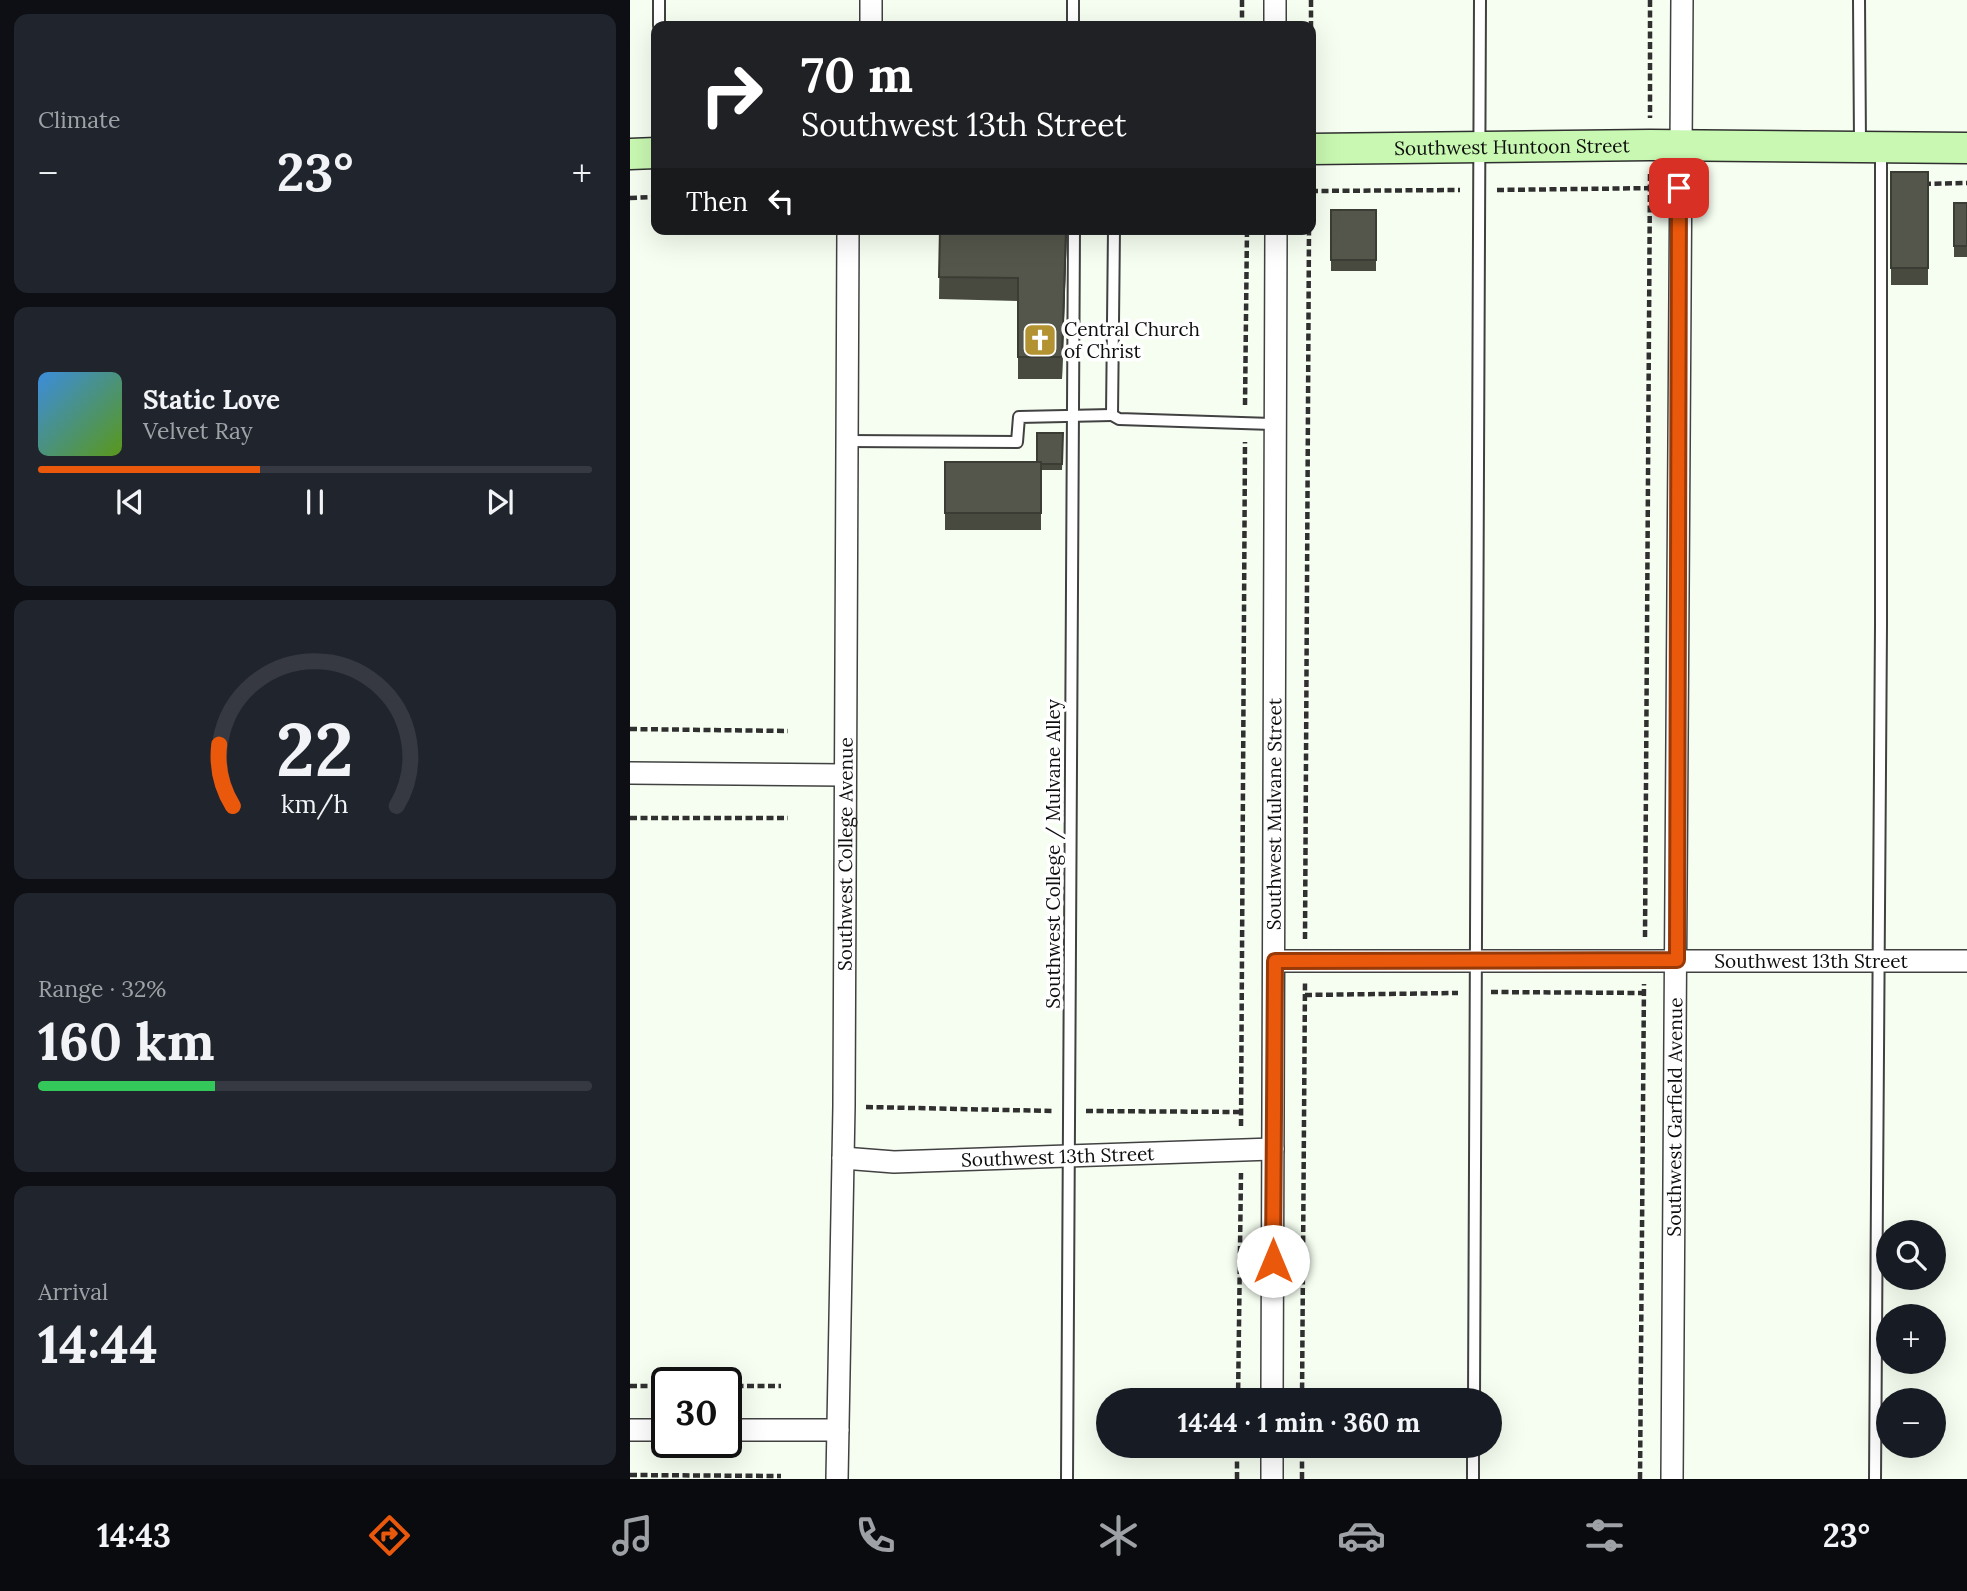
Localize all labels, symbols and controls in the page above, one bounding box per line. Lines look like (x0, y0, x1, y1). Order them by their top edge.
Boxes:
text: 70 m (801, 43, 913, 105)
icon: right (686, 49, 777, 140)
text: Southwest 13th Street (801, 104, 1127, 145)
text: Climate (38, 105, 120, 134)
street label: Southwest Huntoon Street (1394, 133, 1631, 160)
text: 23° (277, 139, 353, 205)
text: − (38, 149, 58, 197)
text: + (572, 149, 592, 197)
pin (1649, 158, 1709, 218)
icon: arrive (1660, 169, 1698, 207)
icon: left (762, 182, 800, 220)
text: Then (686, 185, 748, 218)
place label: Central Church of Christ (1064, 317, 1200, 363)
church icon: Central Church of Christ (1021, 321, 1059, 359)
text: Static Love (143, 383, 280, 416)
text: Velvet Ray (143, 416, 253, 445)
icon: previous (111, 483, 149, 521)
icon: pause (296, 483, 334, 521)
icon: next (481, 483, 519, 521)
street label: Southwest Mulvane Street (1262, 697, 1286, 930)
street label: Southwest College / Mulvane Alley (1041, 699, 1066, 1009)
text: 22 (276, 703, 354, 796)
street label: Southwest College Avenue (833, 737, 858, 971)
text: km/h (281, 787, 349, 819)
street label: Southwest 13th Street (1714, 949, 1908, 973)
text: Range · 32% (38, 974, 166, 1003)
street label: Southwest Garfield Avenue (1662, 997, 1687, 1237)
text: 160 km (38, 1008, 215, 1074)
street label: Southwest 13th Street (961, 1141, 1156, 1172)
map controls (1876, 1220, 1946, 1458)
button: search (1876, 1220, 1946, 1290)
position arrow (1236, 1224, 1310, 1298)
text: Arrival (38, 1277, 108, 1306)
button: + (1876, 1304, 1946, 1374)
text: 14:44 (38, 1311, 158, 1377)
speed limit sign: 30 (651, 1367, 742, 1458)
button: − (1876, 1388, 1946, 1458)
text: 14:44 · 1 min · 360 m (1178, 1406, 1420, 1439)
icon: directions (365, 1511, 414, 1560)
icon: music (608, 1511, 657, 1560)
icon: phone (851, 1511, 900, 1560)
icon: climate (1094, 1511, 1143, 1560)
icon: car (1337, 1511, 1386, 1560)
icon: filters (1580, 1511, 1629, 1560)
text: 14:43 (97, 1515, 171, 1556)
text: 23° (1823, 1515, 1870, 1556)

